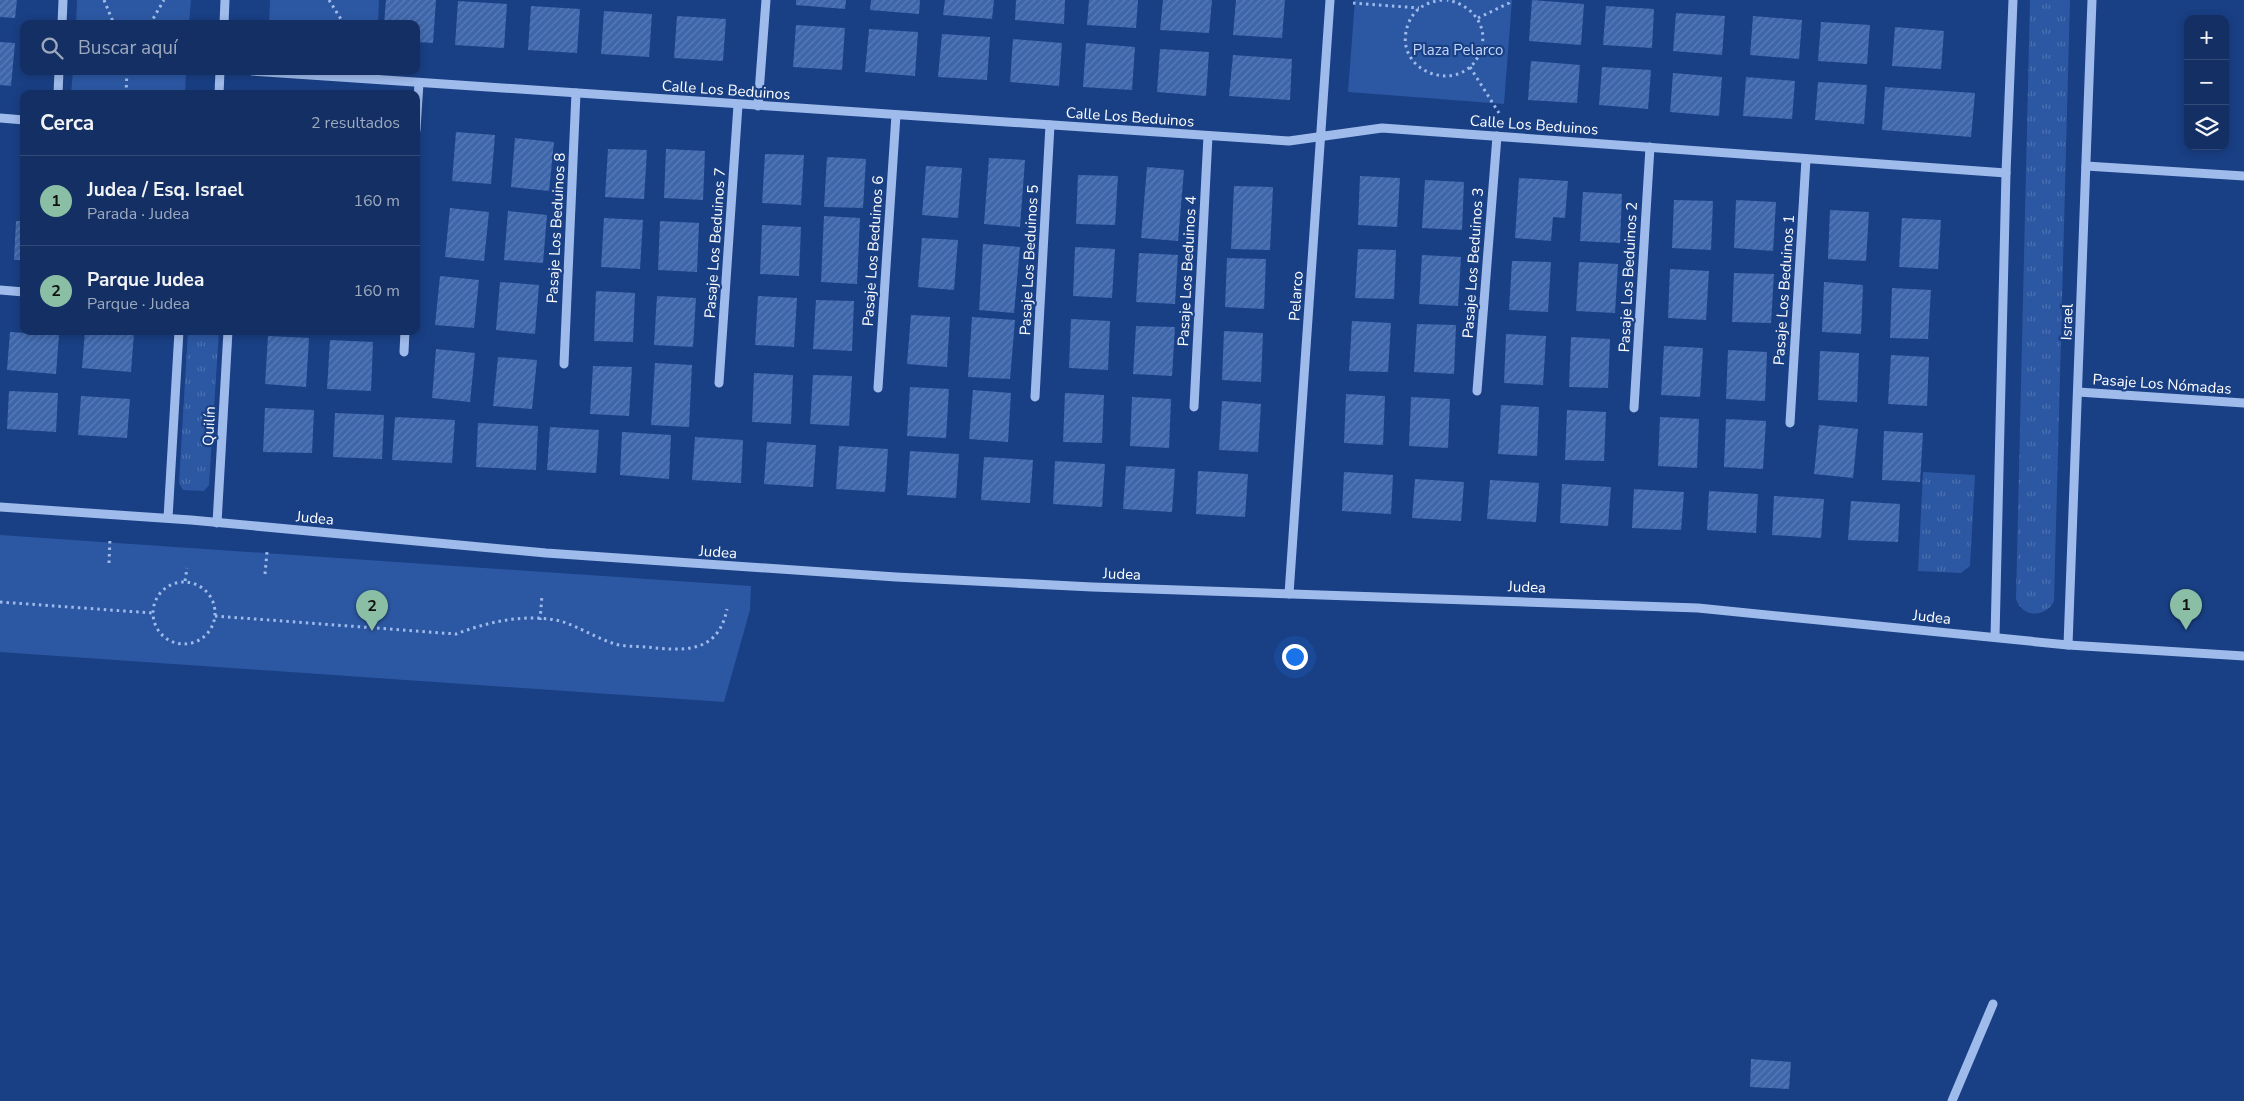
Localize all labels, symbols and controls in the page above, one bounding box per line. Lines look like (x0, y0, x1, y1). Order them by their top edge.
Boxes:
map controls (2184, 15, 2229, 150)
button: + (2184, 15, 2229, 60)
search box (20, 20, 420, 75)
icon: search (38, 34, 66, 62)
text: Buscar aquí (78, 35, 177, 61)
park label: Plaza Pelarco (1413, 40, 1503, 60)
button: − (2184, 60, 2229, 105)
street label: Calle Los Beduinos (661, 76, 791, 104)
street label: Calle Los Beduinos (1065, 103, 1195, 131)
button: layers (2184, 105, 2229, 150)
text: Cerca (40, 109, 94, 137)
street label: Calle Los Beduinos (1469, 111, 1599, 139)
text: 2 resultados (311, 112, 400, 134)
street label: Pasaje Los Beduinos 8 (542, 152, 570, 304)
street label: Pasaje Los Beduinos 7 (700, 167, 730, 319)
street label: Pasaje Los Beduinos 6 (858, 175, 888, 327)
text: Judea / Esq. Israel (87, 177, 244, 203)
street label: Pasaje Los Beduinos 5 (1015, 184, 1043, 336)
street label: Pasaje Los Beduinos 3 (1458, 187, 1488, 339)
text: 1 (51, 190, 61, 212)
text: 160 m (353, 190, 400, 212)
street label: Pasaje Los Beduinos 4 (1173, 195, 1201, 347)
street label: Pasaje Los Beduinos 2 (1614, 201, 1642, 353)
text: Parada · Judea (87, 203, 190, 225)
street label: Pasaje Los Beduinos 1 (1769, 214, 1799, 366)
text: Parque Judea (87, 267, 204, 293)
street label: Pelarco (1284, 270, 1308, 322)
text: 2 (51, 280, 61, 302)
text: 160 m (353, 280, 400, 302)
text: Parque · Judea (87, 293, 190, 315)
street label: Israel (2056, 303, 2078, 341)
street label: Pasaje Los Nómadas (2092, 369, 2232, 399)
street label: Quilín (198, 406, 220, 446)
street label: Judea (294, 506, 335, 530)
street label: Judea (697, 541, 738, 563)
street label: Judea (1102, 563, 1141, 585)
street label: Judea (1507, 576, 1546, 598)
pin: 1 (2170, 589, 2202, 630)
pin: 2 (356, 590, 388, 631)
street label: Judea (1911, 605, 1952, 629)
your location (1282, 644, 1308, 670)

